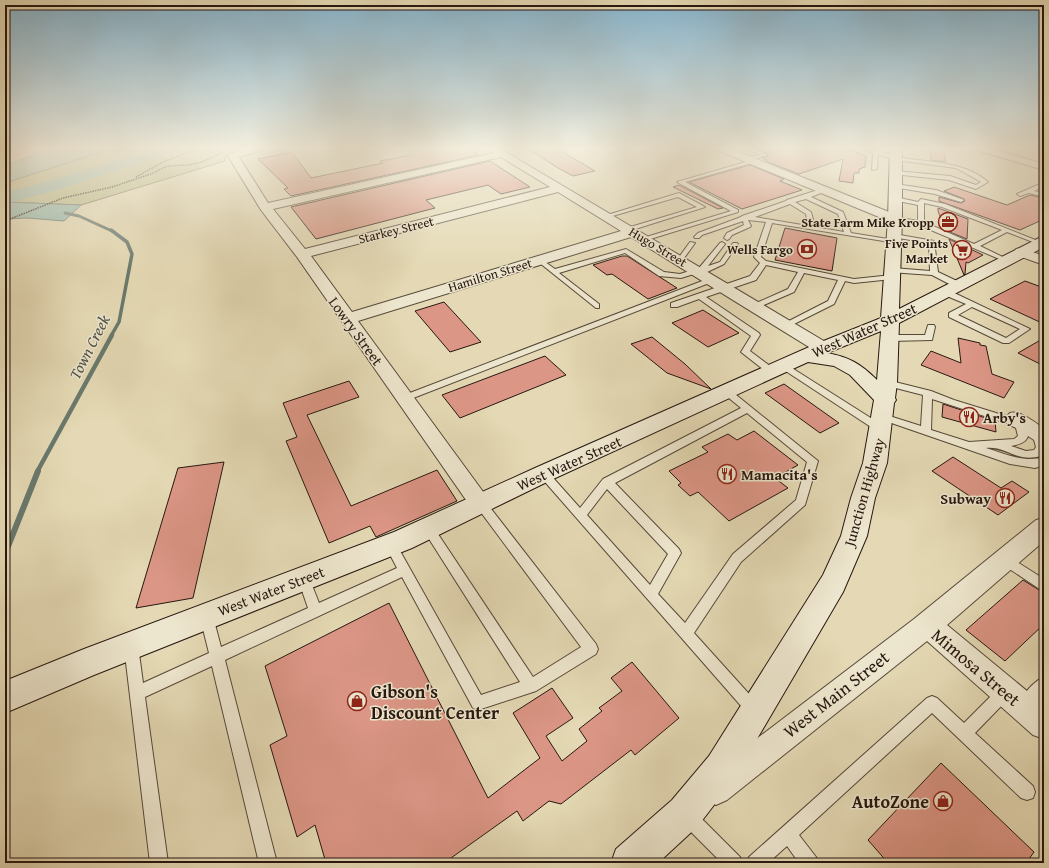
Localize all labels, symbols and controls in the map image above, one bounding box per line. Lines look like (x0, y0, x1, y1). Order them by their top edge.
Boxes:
street label: Starkey Street (356, 211, 436, 249)
office icon: State Farm Mike Kropp (937, 211, 959, 233)
place label: State Farm Mike Kropp (801, 213, 935, 232)
street label: Hugo Street (625, 222, 691, 272)
place label: Five Points Market (885, 234, 948, 268)
bank icon: Wells Fargo (796, 238, 818, 260)
supermarket icon: Five Points Market (951, 239, 973, 261)
place label: Wells Fargo (727, 240, 793, 259)
street label: Hamilton Street (446, 253, 535, 297)
street label: Lowry Street (324, 292, 389, 370)
street label: West Water Street (808, 297, 920, 363)
water label: Town Creek (62, 310, 116, 384)
restaurant icon: Arby's (958, 406, 980, 428)
place label: Arby's (983, 407, 1026, 428)
street label: West Water Street (513, 430, 625, 496)
street label: Junction Highway (838, 435, 890, 551)
restaurant icon: Mamacita's (716, 463, 738, 485)
place label: Mamacita's (741, 464, 818, 485)
restaurant icon: Subway (994, 487, 1016, 509)
place label: Subway (940, 488, 991, 509)
street label: West Water Street (215, 561, 328, 621)
street label: Mimosa Street (926, 622, 1027, 713)
street label: West Main Street (777, 643, 895, 744)
place label: Gibson's Discount Center (371, 678, 500, 726)
shop icon: Gibson's Discount Center (346, 690, 368, 712)
place label: AutoZone (852, 788, 929, 815)
shop icon: AutoZone (932, 790, 954, 812)

